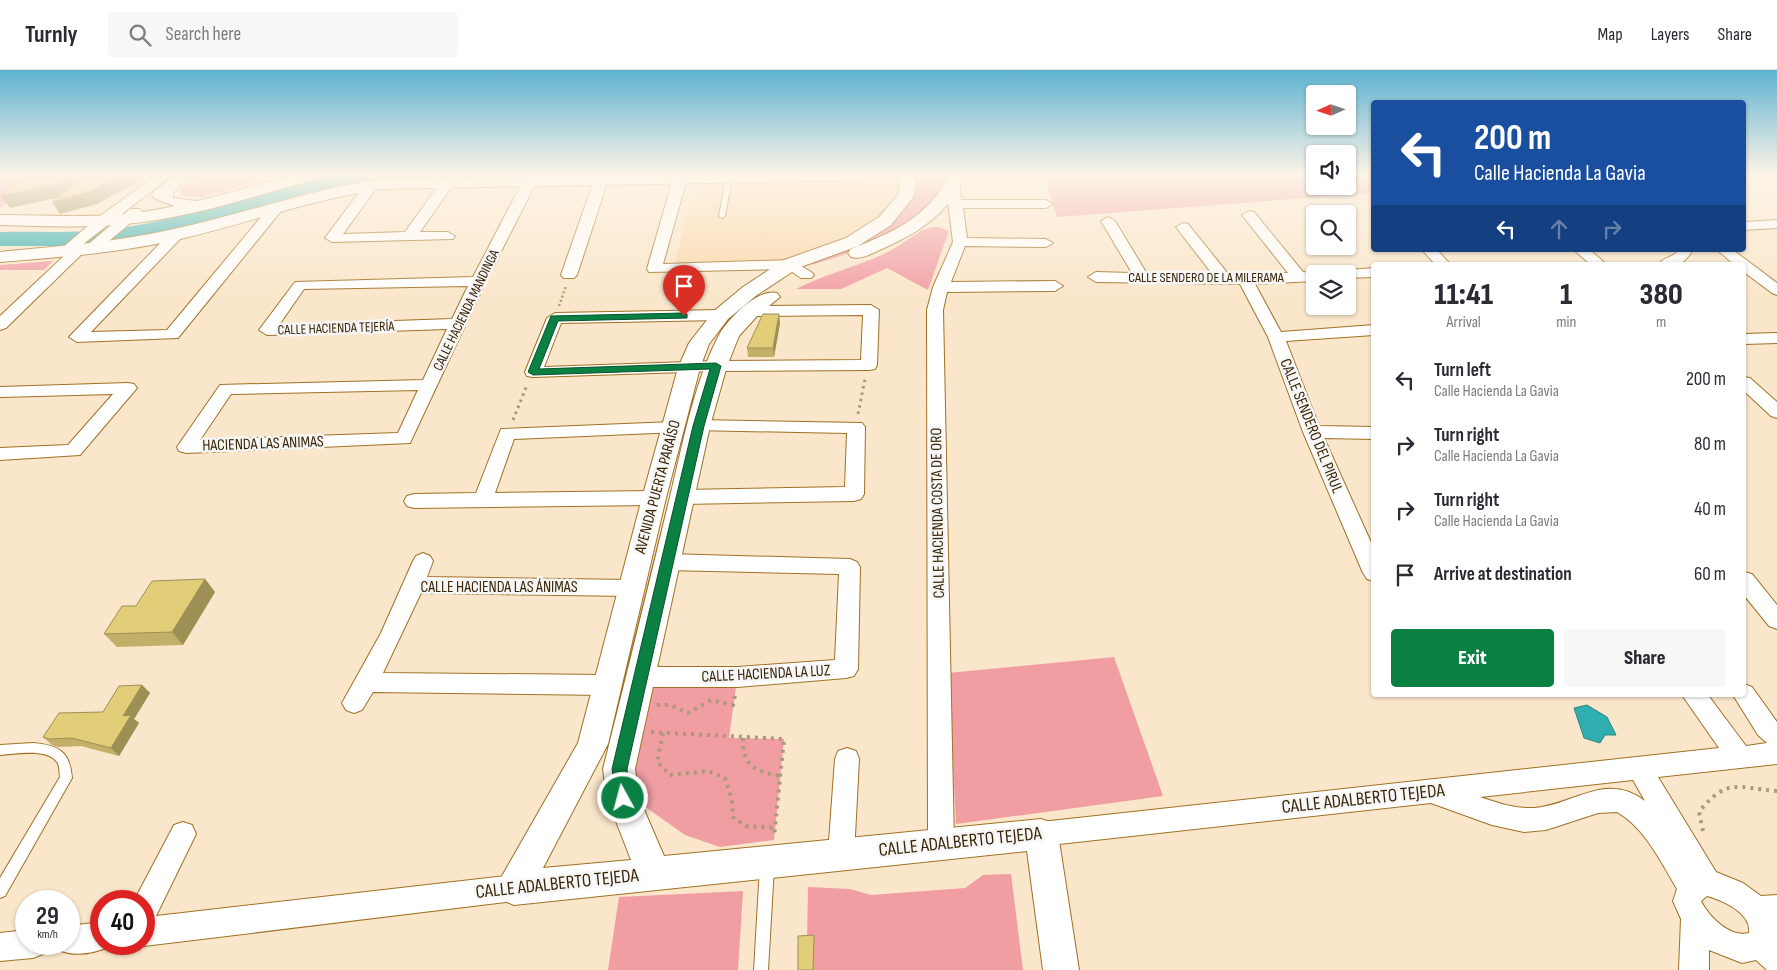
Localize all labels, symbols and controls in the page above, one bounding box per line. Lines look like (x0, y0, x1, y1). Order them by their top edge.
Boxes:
search box (108, 12, 458, 57)
text: Turnly (25, 20, 78, 49)
icon: search (126, 21, 154, 49)
text: Search here (166, 23, 241, 46)
text: Map (1598, 24, 1623, 45)
text: Layers (1651, 24, 1690, 45)
text: Share (1718, 24, 1752, 45)
north arrow (1306, 85, 1356, 135)
map controls (1306, 85, 1356, 315)
text: 200 m (1474, 117, 1551, 160)
icon: left (1391, 120, 1456, 185)
button: sound (1306, 145, 1356, 195)
text: Calle Hacienda La Gavia (1474, 160, 1646, 187)
button: search (1306, 205, 1356, 255)
icon: left (1492, 215, 1520, 243)
icon: ahead (1545, 215, 1573, 243)
icon: right (1598, 215, 1626, 243)
street label: CALLE HACIENDA MANDINGA (429, 246, 503, 373)
pin (663, 265, 705, 316)
button: layers (1306, 265, 1356, 315)
street label: CALLE SENDERO DE LA MILERAMA (1128, 269, 1285, 286)
icon: arrive (670, 272, 698, 300)
text: 11:41 (1434, 277, 1493, 313)
text: 1 (1560, 277, 1572, 313)
text: 380 (1640, 277, 1683, 313)
text: Arrival (1446, 313, 1481, 332)
text: min (1556, 313, 1576, 332)
text: m (1656, 313, 1666, 332)
street label: CALLE HACIENDA TEJERÍA (277, 317, 396, 339)
street label: CALLE SENDERO DEL PIRUL (1275, 356, 1347, 496)
text: Turn left (1434, 359, 1491, 382)
icon: left (1391, 366, 1419, 394)
text: 200 m (1686, 368, 1726, 391)
text: Calle Hacienda La Gavia (1434, 382, 1559, 401)
street label: AVENIDA PUERTA PARAÍSO (631, 418, 685, 557)
text: Turn right (1434, 424, 1499, 447)
street label: CALLE HACIENDA COSTA DE ORO (927, 427, 949, 599)
icon: right (1391, 431, 1419, 459)
street label: HACIENDA LAS ANIMAS (202, 432, 324, 456)
text: 80 m (1694, 433, 1726, 456)
text: Calle Hacienda La Gavia (1434, 447, 1559, 466)
text: Turn right (1434, 489, 1499, 512)
icon: right (1391, 496, 1419, 524)
text: 40 m (1694, 498, 1726, 521)
text: Calle Hacienda La Gavia (1434, 512, 1559, 531)
icon: arrive (1391, 561, 1419, 589)
text: Arrive at destination (1434, 563, 1572, 586)
text: 60 m (1694, 563, 1726, 586)
street label: CALLE HACIENDA LAS ÁNIMAS (420, 578, 578, 597)
button: Exit (1391, 629, 1554, 687)
button: Share (1564, 629, 1726, 687)
street label: CALLE HACIENDA LA LUZ (701, 661, 831, 687)
position arrow (596, 771, 648, 823)
street label: CALLE ADALBERTO TEJEDA (1280, 779, 1446, 819)
street label: CALLE ADALBERTO TEJEDA (877, 822, 1043, 862)
street label: CALLE ADALBERTO TEJEDA (474, 864, 640, 904)
speed limit sign: 40 (90, 890, 155, 955)
text: 29 (36, 901, 59, 932)
text: km/h (37, 927, 58, 942)

